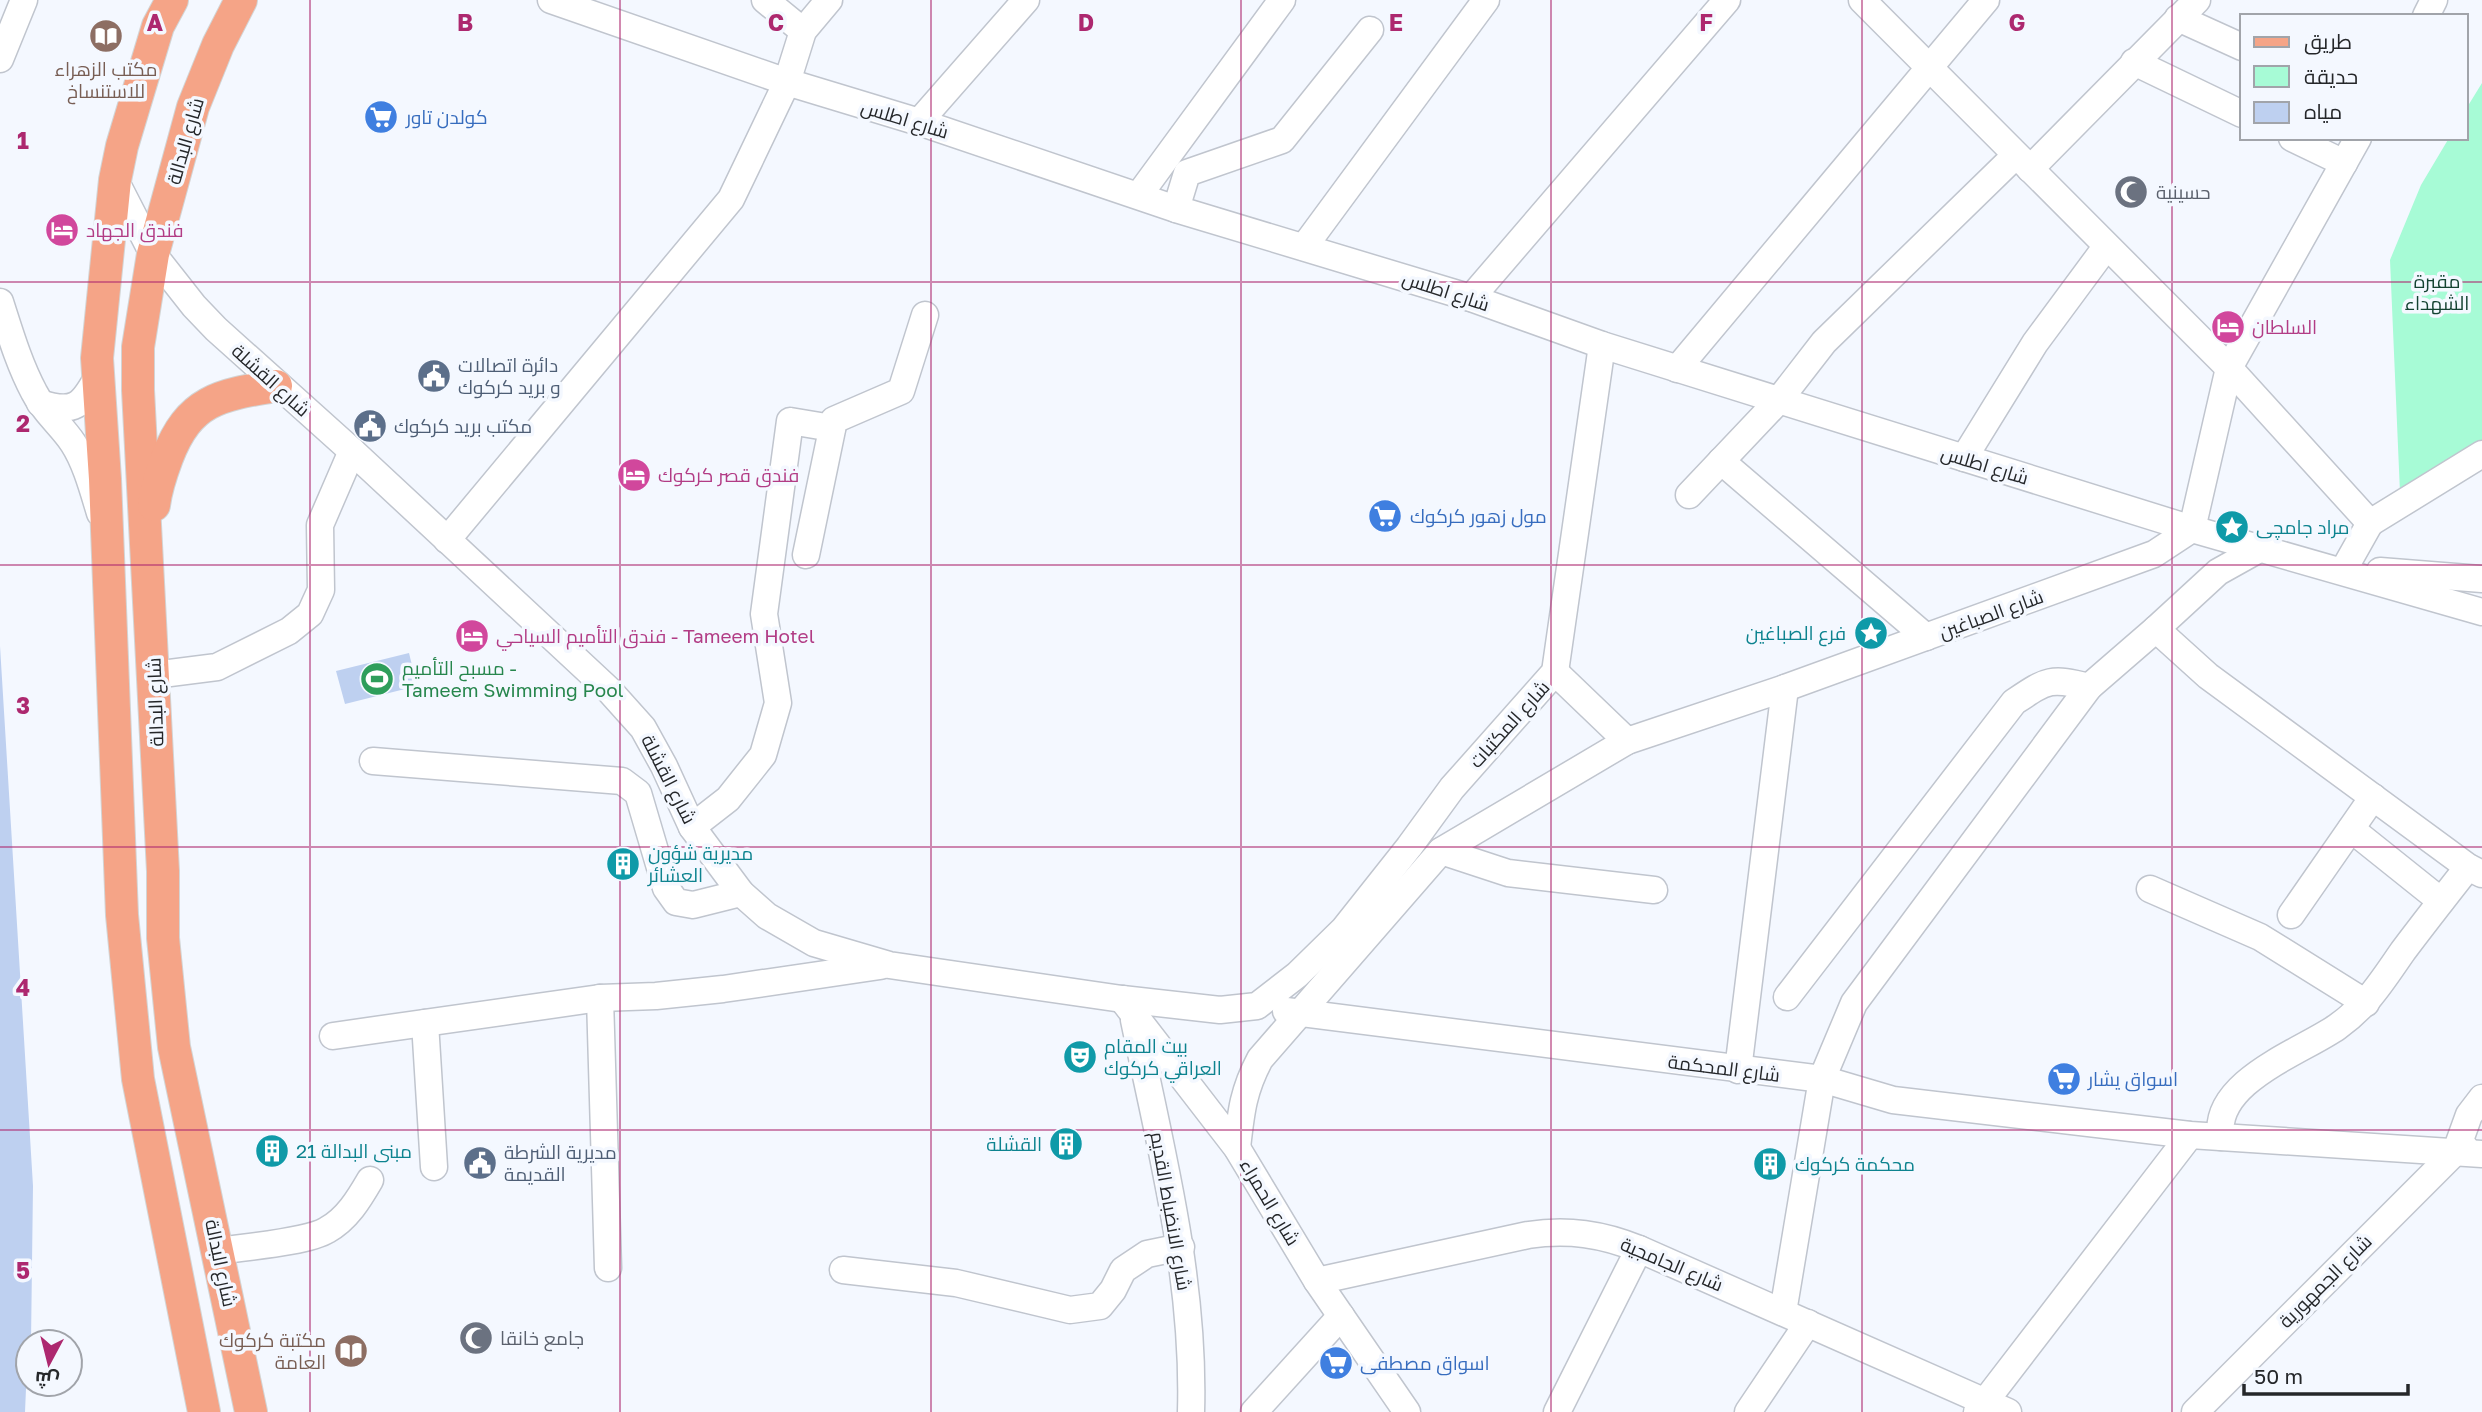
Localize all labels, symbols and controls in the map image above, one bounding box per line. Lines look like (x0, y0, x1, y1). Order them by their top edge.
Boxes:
text: A (147, 8, 164, 36)
text: B (457, 8, 473, 36)
text: C (768, 8, 784, 36)
text: D (1078, 8, 1094, 36)
text: E (1389, 8, 1403, 36)
text: F (1699, 8, 1713, 36)
text: G (2009, 8, 2025, 36)
legend (2240, 14, 2468, 140)
library icon: مكتب الزهراء للاستنساخ (87, 17, 125, 55)
text: طريق (2304, 28, 2352, 55)
place label: مكتب الزهراء للاستنساخ (55, 57, 157, 105)
text: حديقة (2304, 63, 2358, 89)
street label: شارع اطلس (858, 94, 952, 146)
street label: شارع البدالة (161, 95, 211, 188)
supermarket icon: کولدن تاور (362, 98, 400, 136)
text: مياه (2304, 98, 2342, 124)
place label: کولدن تاور (405, 105, 488, 129)
text: 1 (17, 126, 29, 154)
mosque icon: حسينية (2112, 173, 2150, 211)
place label: حسينية (2156, 180, 2211, 203)
hotel icon: فندق الجهاد (43, 211, 81, 249)
place label: فندق الجهاد (86, 218, 184, 243)
street label: شارع اطلس (1399, 266, 1493, 318)
park label: مقبرة الشهداء (2405, 269, 2469, 315)
hotel icon: السلطان (2209, 308, 2247, 346)
place label: السلطان (2252, 315, 2317, 339)
street label: شارع القشلة (226, 339, 315, 423)
place label: دائرة اتصالات و بريد كركوك (458, 353, 561, 399)
public building icon: دائرة اتصالات و بريد كركوك (415, 357, 453, 395)
public building icon: مكتب بريد كركوك (351, 407, 389, 445)
text: 2 (16, 409, 30, 437)
place label: مكتب بريد كركوك (394, 414, 532, 438)
street label: شارع اطلس (1938, 440, 2032, 492)
hotel icon: فندق قصر كركوك (615, 456, 653, 494)
place label: فندق قصر كركوك (658, 463, 799, 488)
supermarket icon: مول زهور كركوك (1366, 497, 1404, 535)
place label: مول زهور كركوك (1410, 504, 1547, 528)
place icon: مراد جامچی (2213, 508, 2251, 546)
place label: مراد جامچی (2256, 515, 2350, 540)
street label: شارع الصباغين (1935, 584, 2047, 646)
place icon: فرع الصباغين (1852, 614, 1890, 652)
hotel icon: فندق التأميم السياحي - Tameem Hotel (453, 617, 491, 655)
place label: فرع الصباغين (1746, 621, 1846, 647)
place label: فندق التأميم السياحي - Tameem Hotel (496, 624, 815, 651)
place label: مسبح التأميم - Tameem Swimming Pool (402, 656, 624, 701)
street label: شارع البدالة (141, 657, 171, 747)
sports icon: مسبح التأميم - Tameem Swimming Pool (358, 660, 396, 698)
street label: شارع المكتبات (1464, 675, 1556, 774)
text: 3 (16, 691, 30, 719)
street label: شارع القشلة (634, 730, 702, 829)
place label: مديرية شؤون العشائر (647, 841, 753, 887)
building icon: مديرية شؤون العشائر (604, 845, 642, 883)
text: 4 (16, 973, 30, 1001)
place label: بيت المقام العراقي كركوك (1104, 1034, 1222, 1083)
theatre icon: بيت المقام العراقي كركوك (1061, 1038, 1099, 1076)
street label: شارع المحكمة (1666, 1049, 1781, 1089)
supermarket icon: اسواق يشار (2045, 1060, 2083, 1098)
place label: اسواق يشار (2087, 1067, 2178, 1092)
building icon: القشلة (1047, 1125, 1085, 1163)
street label: شارع الانضباط القديم (1143, 1130, 1197, 1293)
building icon: مبنى البدالة 21 (253, 1132, 291, 1170)
place label: القشلة (986, 1132, 1042, 1155)
place label: مبنى البدالة 21 (296, 1139, 412, 1163)
place label: مديرية الشرطة القديمة (504, 1140, 617, 1185)
public building icon: مديرية الشرطة القديمة (461, 1144, 499, 1182)
building icon: محكمة كركوك (1751, 1145, 1789, 1183)
place label: محكمة كركوك (1795, 1152, 1915, 1176)
street label: شارع الحمراء (1233, 1154, 1305, 1251)
street label: شارع البدالة (198, 1217, 242, 1309)
street label: شارع الجمهورية (2273, 1229, 2378, 1334)
street label: شارع الجامجية (1616, 1232, 1727, 1298)
text: 5 (16, 1256, 30, 1284)
mosque icon: جامع خانقا (457, 1319, 495, 1357)
place label: جامع خانقا (500, 1326, 584, 1352)
north arrow (14, 1328, 84, 1398)
place label: مكتبة كركوك العامة (219, 1328, 326, 1373)
library icon: مكتبة كركوك العامة (332, 1332, 370, 1370)
supermarket icon: اسواق مصطفى (1317, 1344, 1355, 1382)
place label: اسواق مصطفى (1360, 1351, 1490, 1376)
scale bar (2244, 1352, 2408, 1396)
text: 50 m (2254, 1363, 2303, 1389)
text: ش (33, 1366, 60, 1393)

